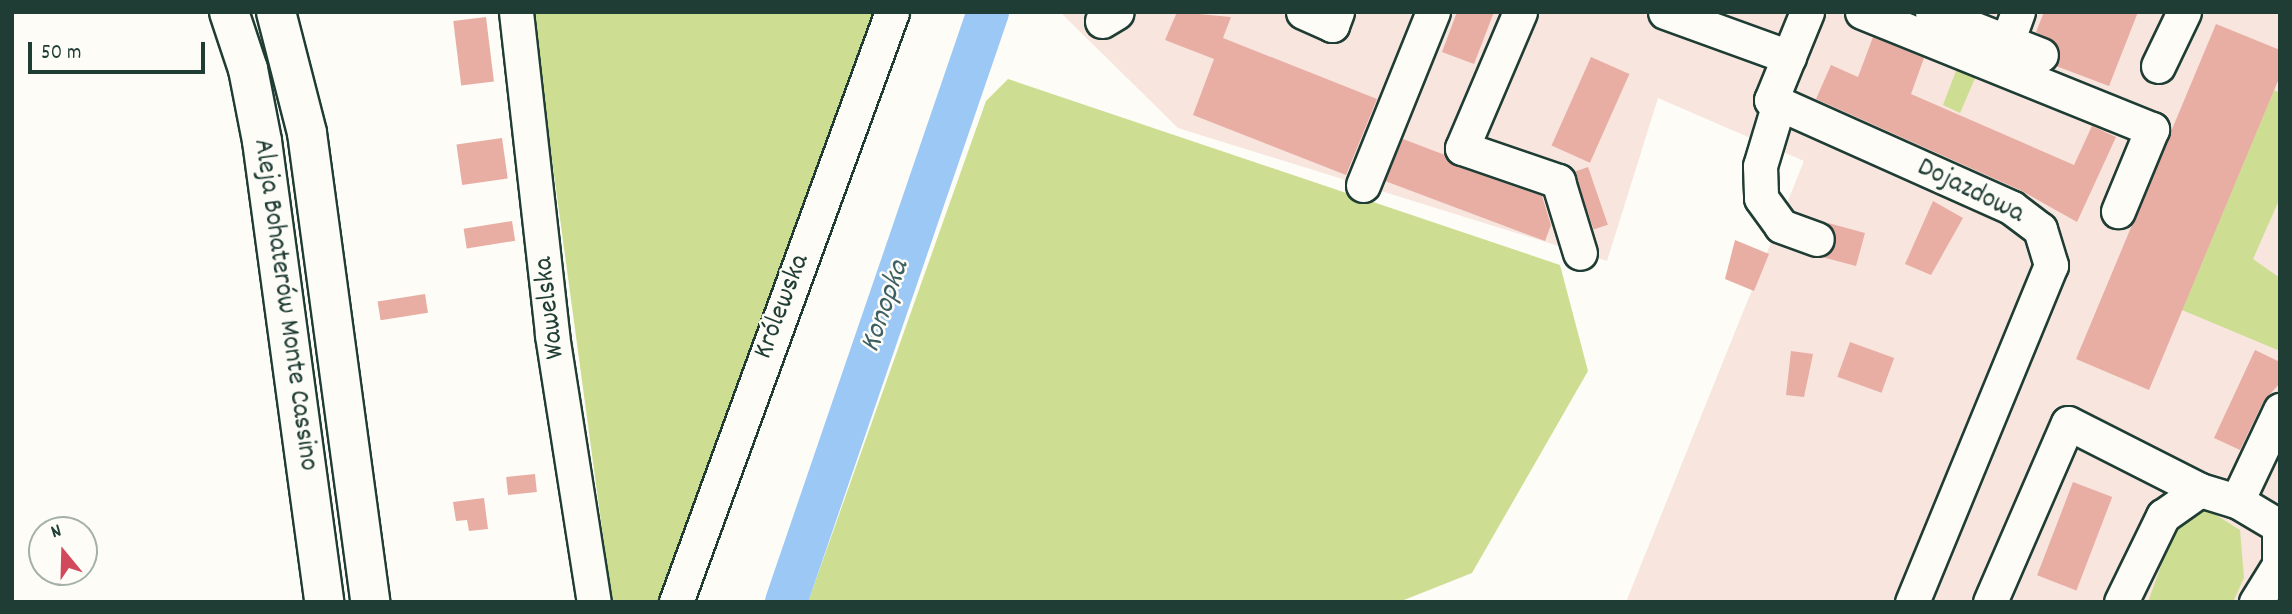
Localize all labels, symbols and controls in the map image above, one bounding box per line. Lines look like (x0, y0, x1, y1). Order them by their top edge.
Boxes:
scale bar (32, 28, 208, 72)
text: 50 m (41, 39, 81, 69)
street label: Aleja Bohaterów Monte Cassino (244, 137, 324, 473)
street label: Dojazdowa (1911, 152, 2029, 232)
street label: Królewska (748, 250, 818, 364)
street label: Wawelska (528, 255, 574, 361)
water label: Konopka (855, 256, 919, 358)
north arrow (28, 516, 98, 586)
text: N (48, 518, 65, 547)

